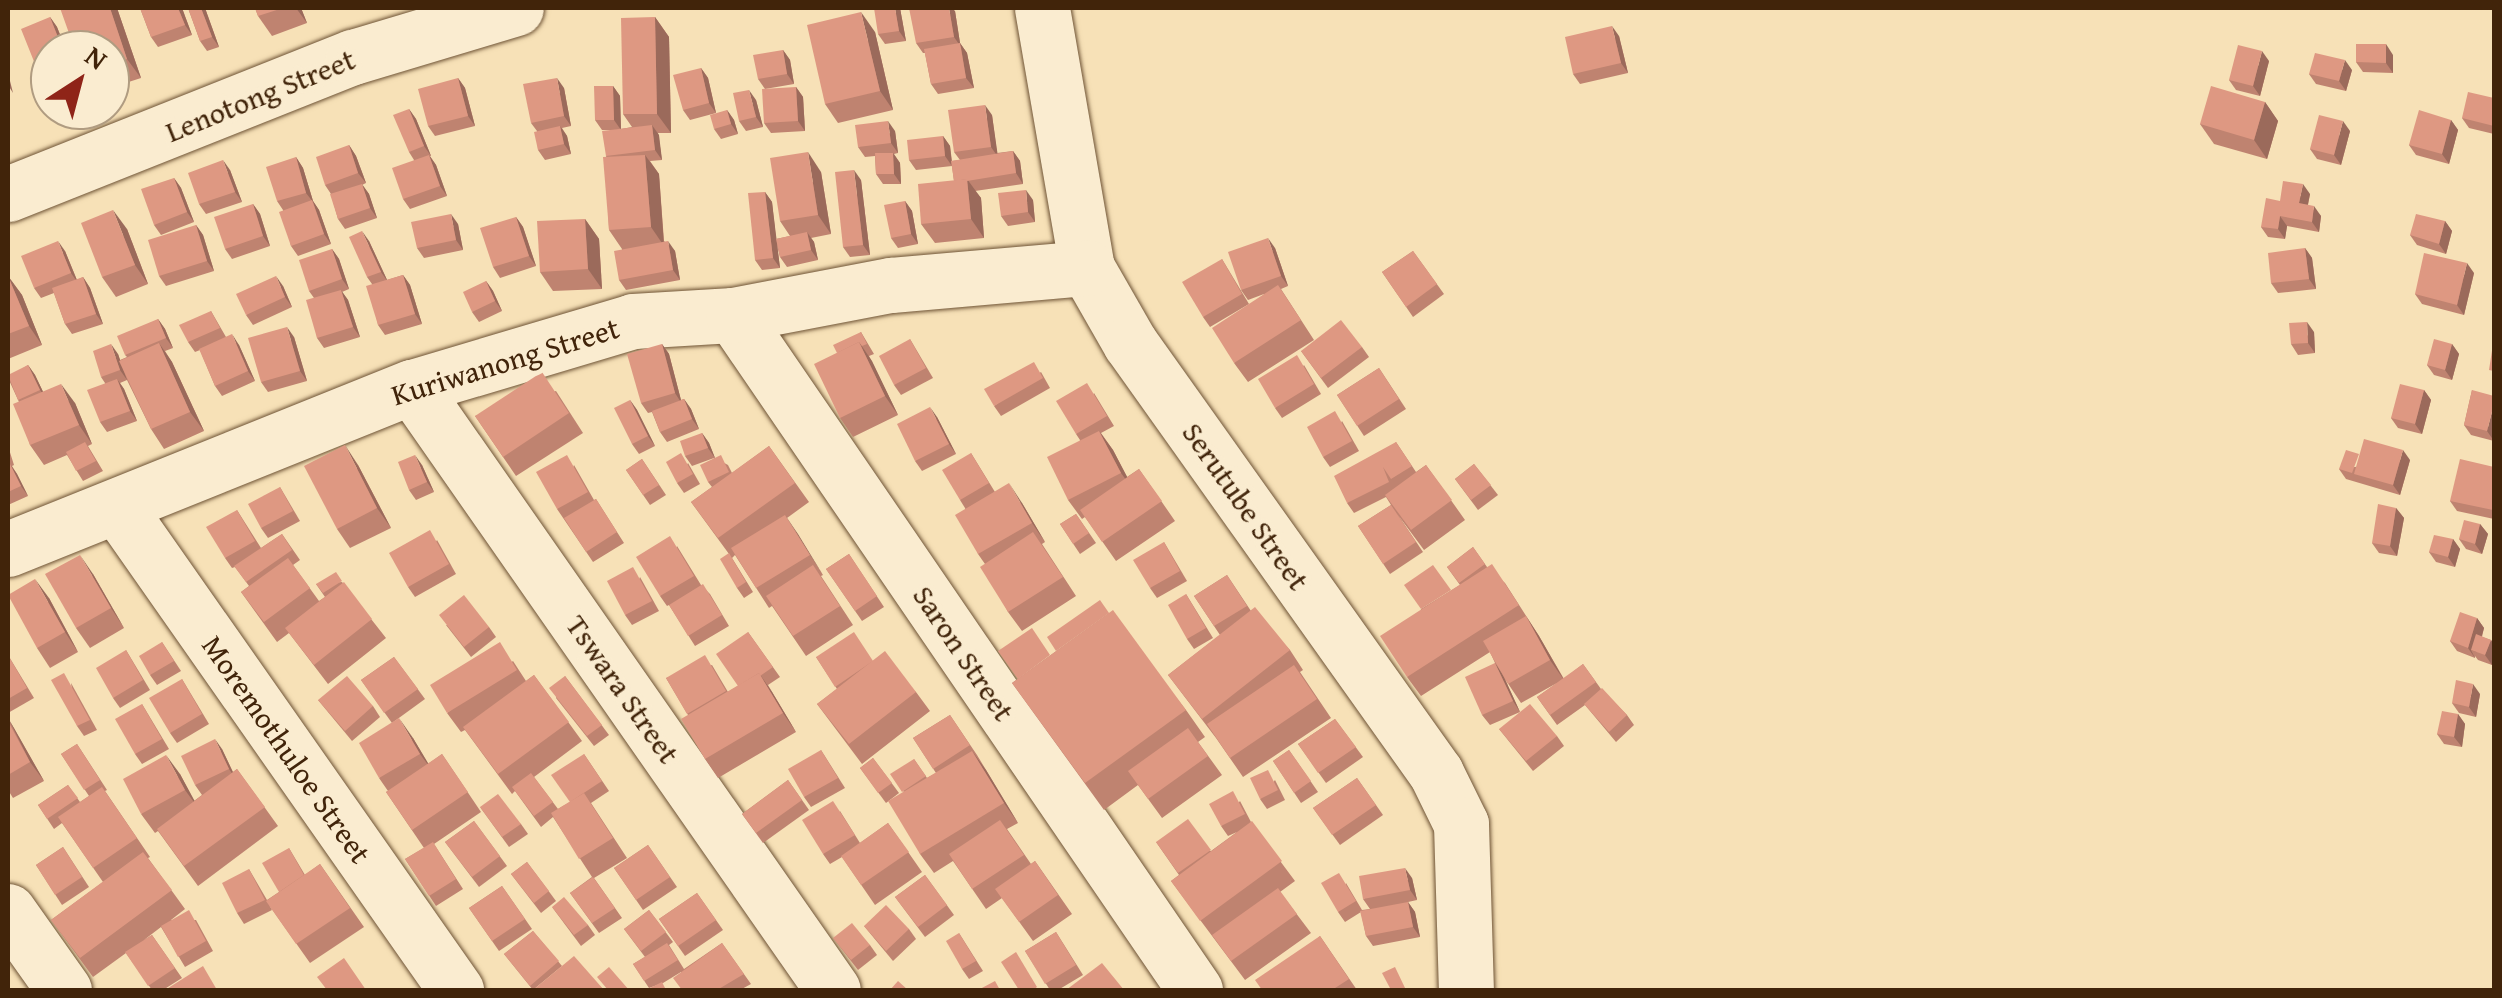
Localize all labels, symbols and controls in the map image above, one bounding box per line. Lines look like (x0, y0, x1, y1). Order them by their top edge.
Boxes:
north arrow (30, 30, 130, 130)
text: N (77, 35, 116, 79)
street label: Lenotong Street (160, 41, 360, 149)
street label: Kuriwanong Street (387, 309, 623, 413)
street label: Serutube Street (1175, 415, 1317, 597)
street label: Saron Street (906, 579, 1022, 727)
street label: Tswara Street (559, 608, 687, 770)
street label: Moremothuloe Street (195, 628, 379, 870)

